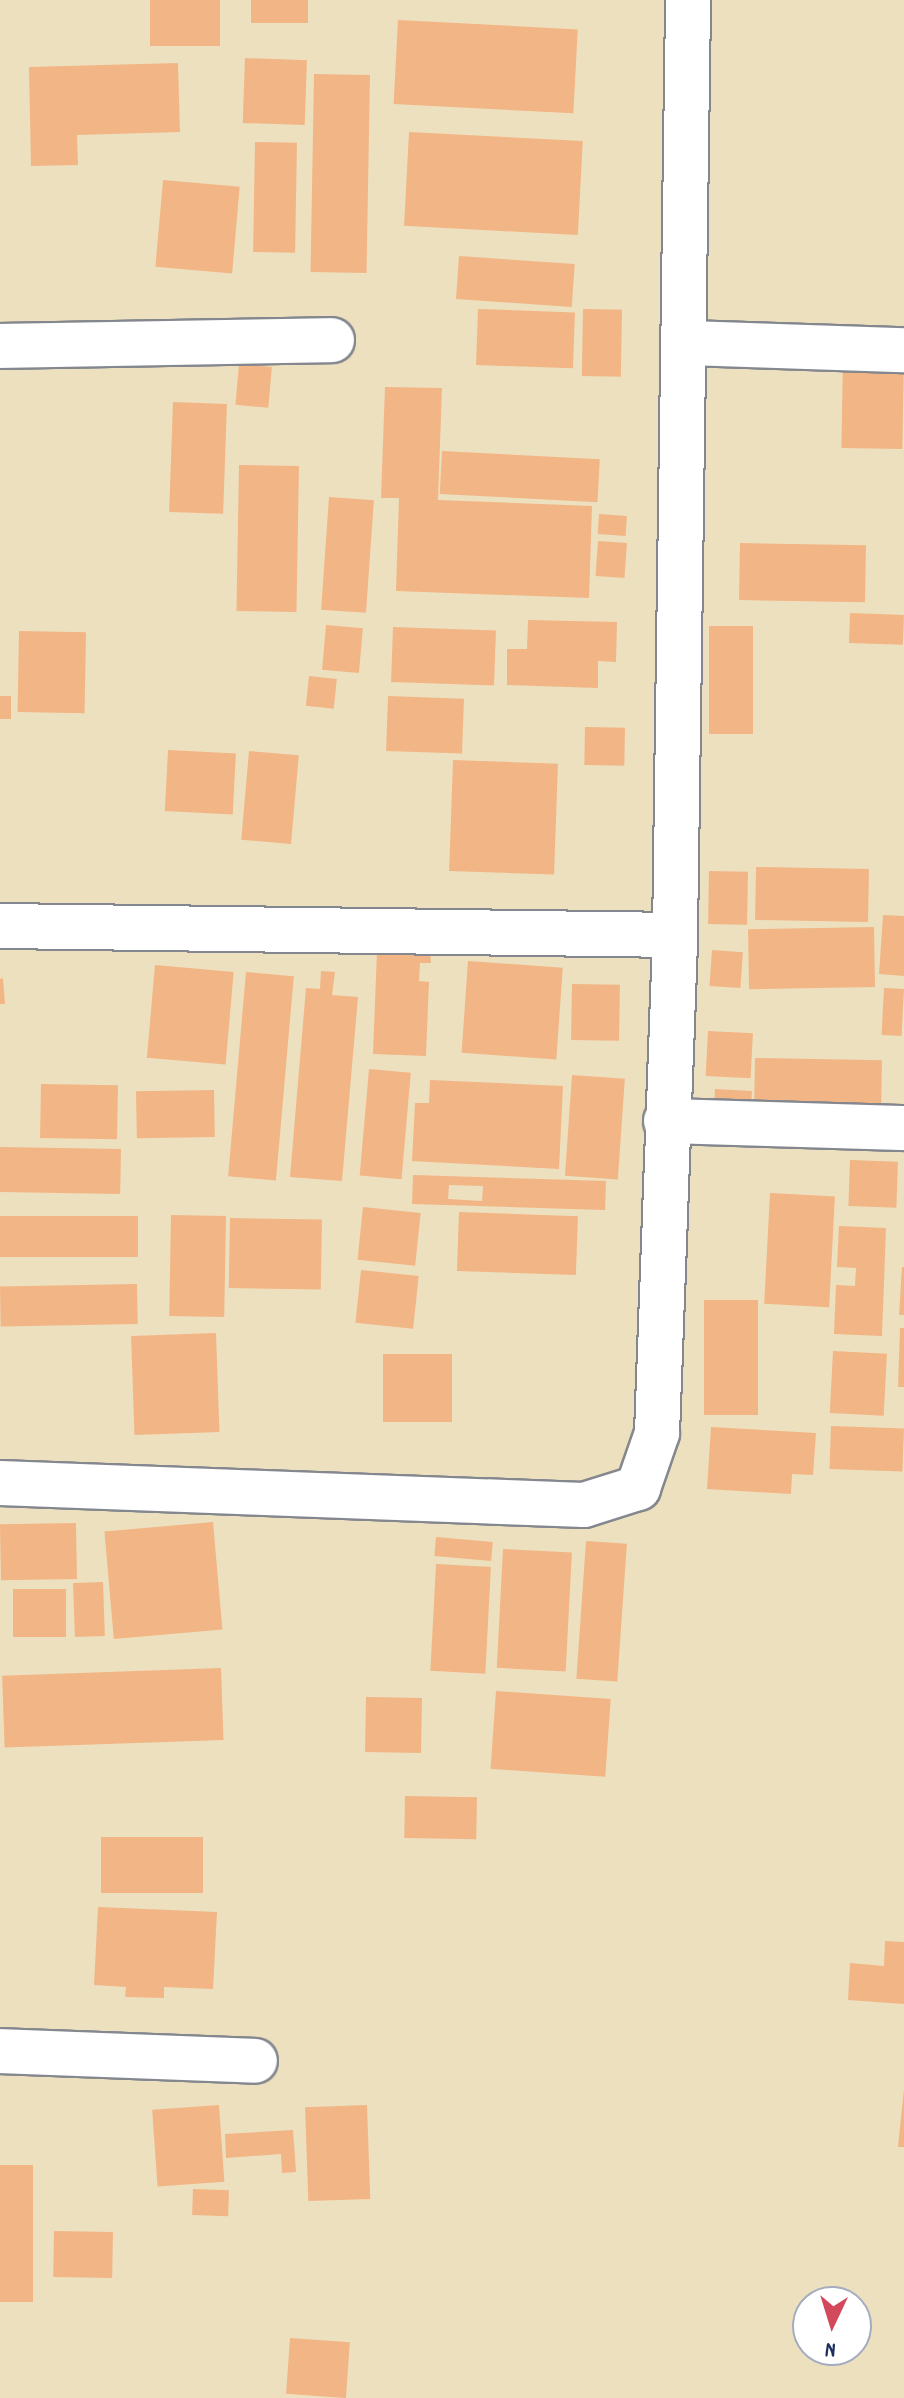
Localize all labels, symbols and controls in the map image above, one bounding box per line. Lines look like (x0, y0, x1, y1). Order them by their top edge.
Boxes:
north arrow (792, 2286, 872, 2366)
text: N (824, 2333, 837, 2364)

